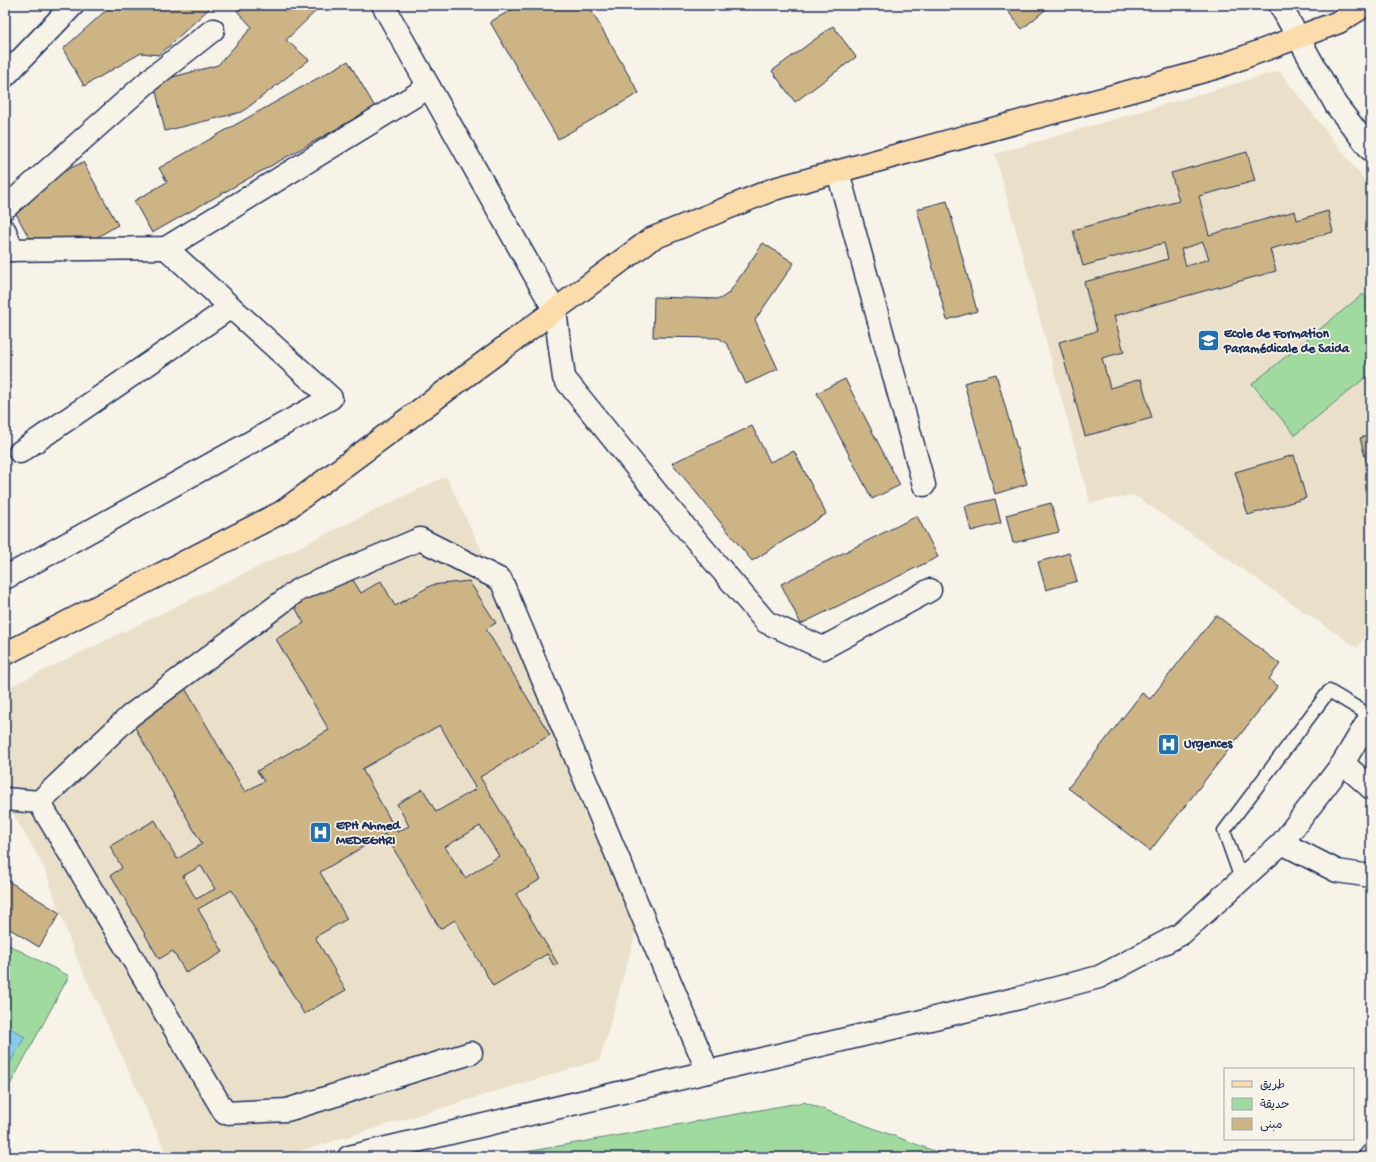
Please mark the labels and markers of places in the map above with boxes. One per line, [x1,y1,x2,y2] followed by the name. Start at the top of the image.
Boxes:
[1223,327,1350,357] place label: Ecole de Formation Paramédicale de Saida
[1196,328,1222,354] school or university icon: Ecole de Formation Paramédicale de Saida
[1155,731,1181,757] hospital icon: Urgences
[1184,737,1234,752] place label: Urgences
[336,819,401,849] place label: EPH Ahmed MEDEGHRI
[307,820,333,846] hospital icon: EPH Ahmed MEDEGHRI

